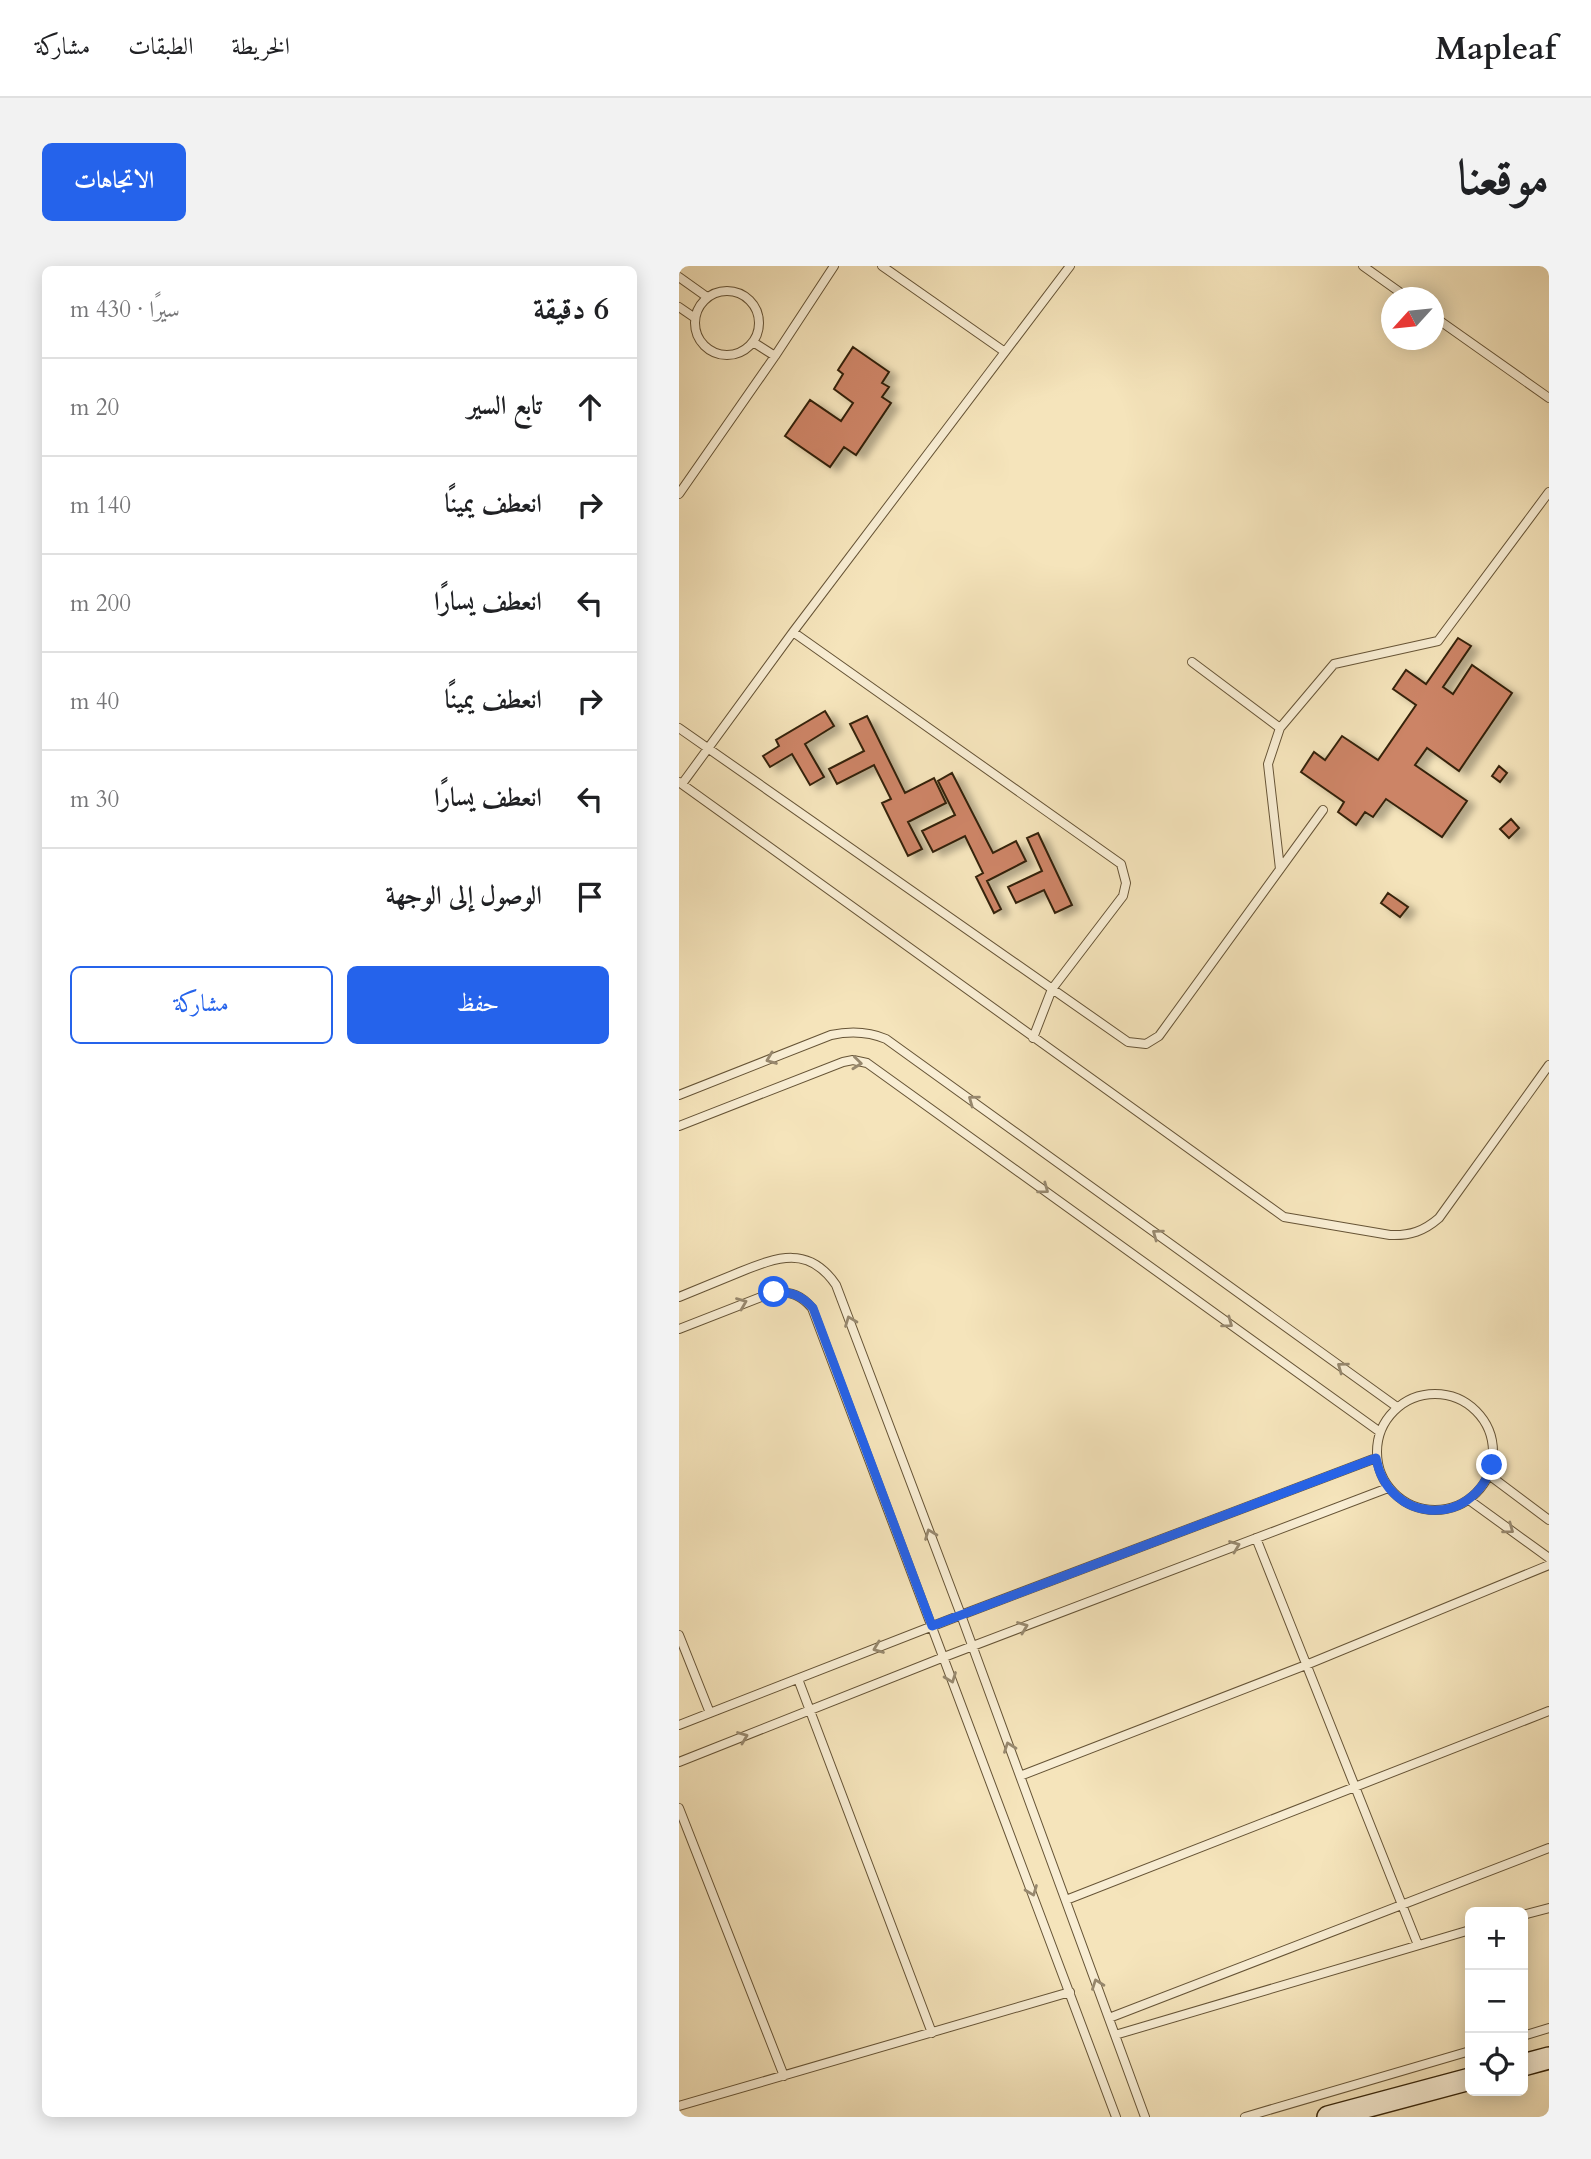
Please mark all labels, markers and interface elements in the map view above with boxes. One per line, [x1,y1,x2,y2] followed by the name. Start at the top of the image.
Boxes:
[1435,26,1556,71] text: Mapleaf
[35,30,90,63] text: مشاركة
[128,30,194,63] text: الطبقات
[232,30,290,63] text: الخريطة
[42,143,186,221] button: الاتجاهات
[1457,145,1549,212] text: موقعنا
[1381,287,1444,350] north arrow
[533,289,609,330] text: 6 دقيقة
[70,294,180,325] text: سيرًا · 430 m
[467,388,542,423] text: تابع السير
[571,388,609,426] icon: ahead
[70,392,119,423] text: 20 m
[444,486,542,521] text: انعطف يمينًا
[571,486,609,524] icon: right
[70,490,131,521] text: 140 m
[434,584,542,619] text: انعطف يسارًا
[571,584,609,622] icon: left
[70,588,131,619] text: 200 m
[444,682,542,717] text: انعطف يمينًا
[571,682,609,720] icon: right
[70,686,119,717] text: 40 m
[434,780,542,815] text: انعطف يسارًا
[571,780,609,818] icon: left
[70,784,119,815] text: 30 m
[386,878,542,913] text: الوصول إلى الوجهة
[571,878,609,916] icon: arrive
[70,966,333,1044] button: مشاركة
[347,966,609,1044] button: حفظ
[766,1051,778,1065] one-way arrow
[851,1055,863,1070] one-way arrow
[968,1096,981,1109] one-way arrow
[1036,1181,1049,1194] one-way arrow
[1152,1230,1165,1242] one-way arrow
[758,1276,789,1307] route start
[736,1298,748,1312] one-way arrow
[1220,1314,1233,1327] one-way arrow
[845,1316,859,1328] one-way arrow
[1337,1363,1350,1375] one-way arrow
[1476,1449,1507,1480] route end
[1501,1521,1514,1534] one-way arrow
[925,1529,939,1541] one-way arrow
[1229,1540,1241,1554] one-way arrow
[1016,1622,1028,1636] one-way arrow
[872,1639,884,1653] one-way arrow
[943,1671,957,1683] one-way arrow
[736,1731,748,1745] one-way arrow
[1004,1742,1018,1754] one-way arrow
[1023,1884,1037,1896] one-way arrow
[1465,1907,1528,2096] map controls
[1465,1907,1528,1970] button: +
[1465,1970,1528,2033] button: −
[1091,1978,1105,1990] one-way arrow
[1465,2033,1528,2096] button: locate

